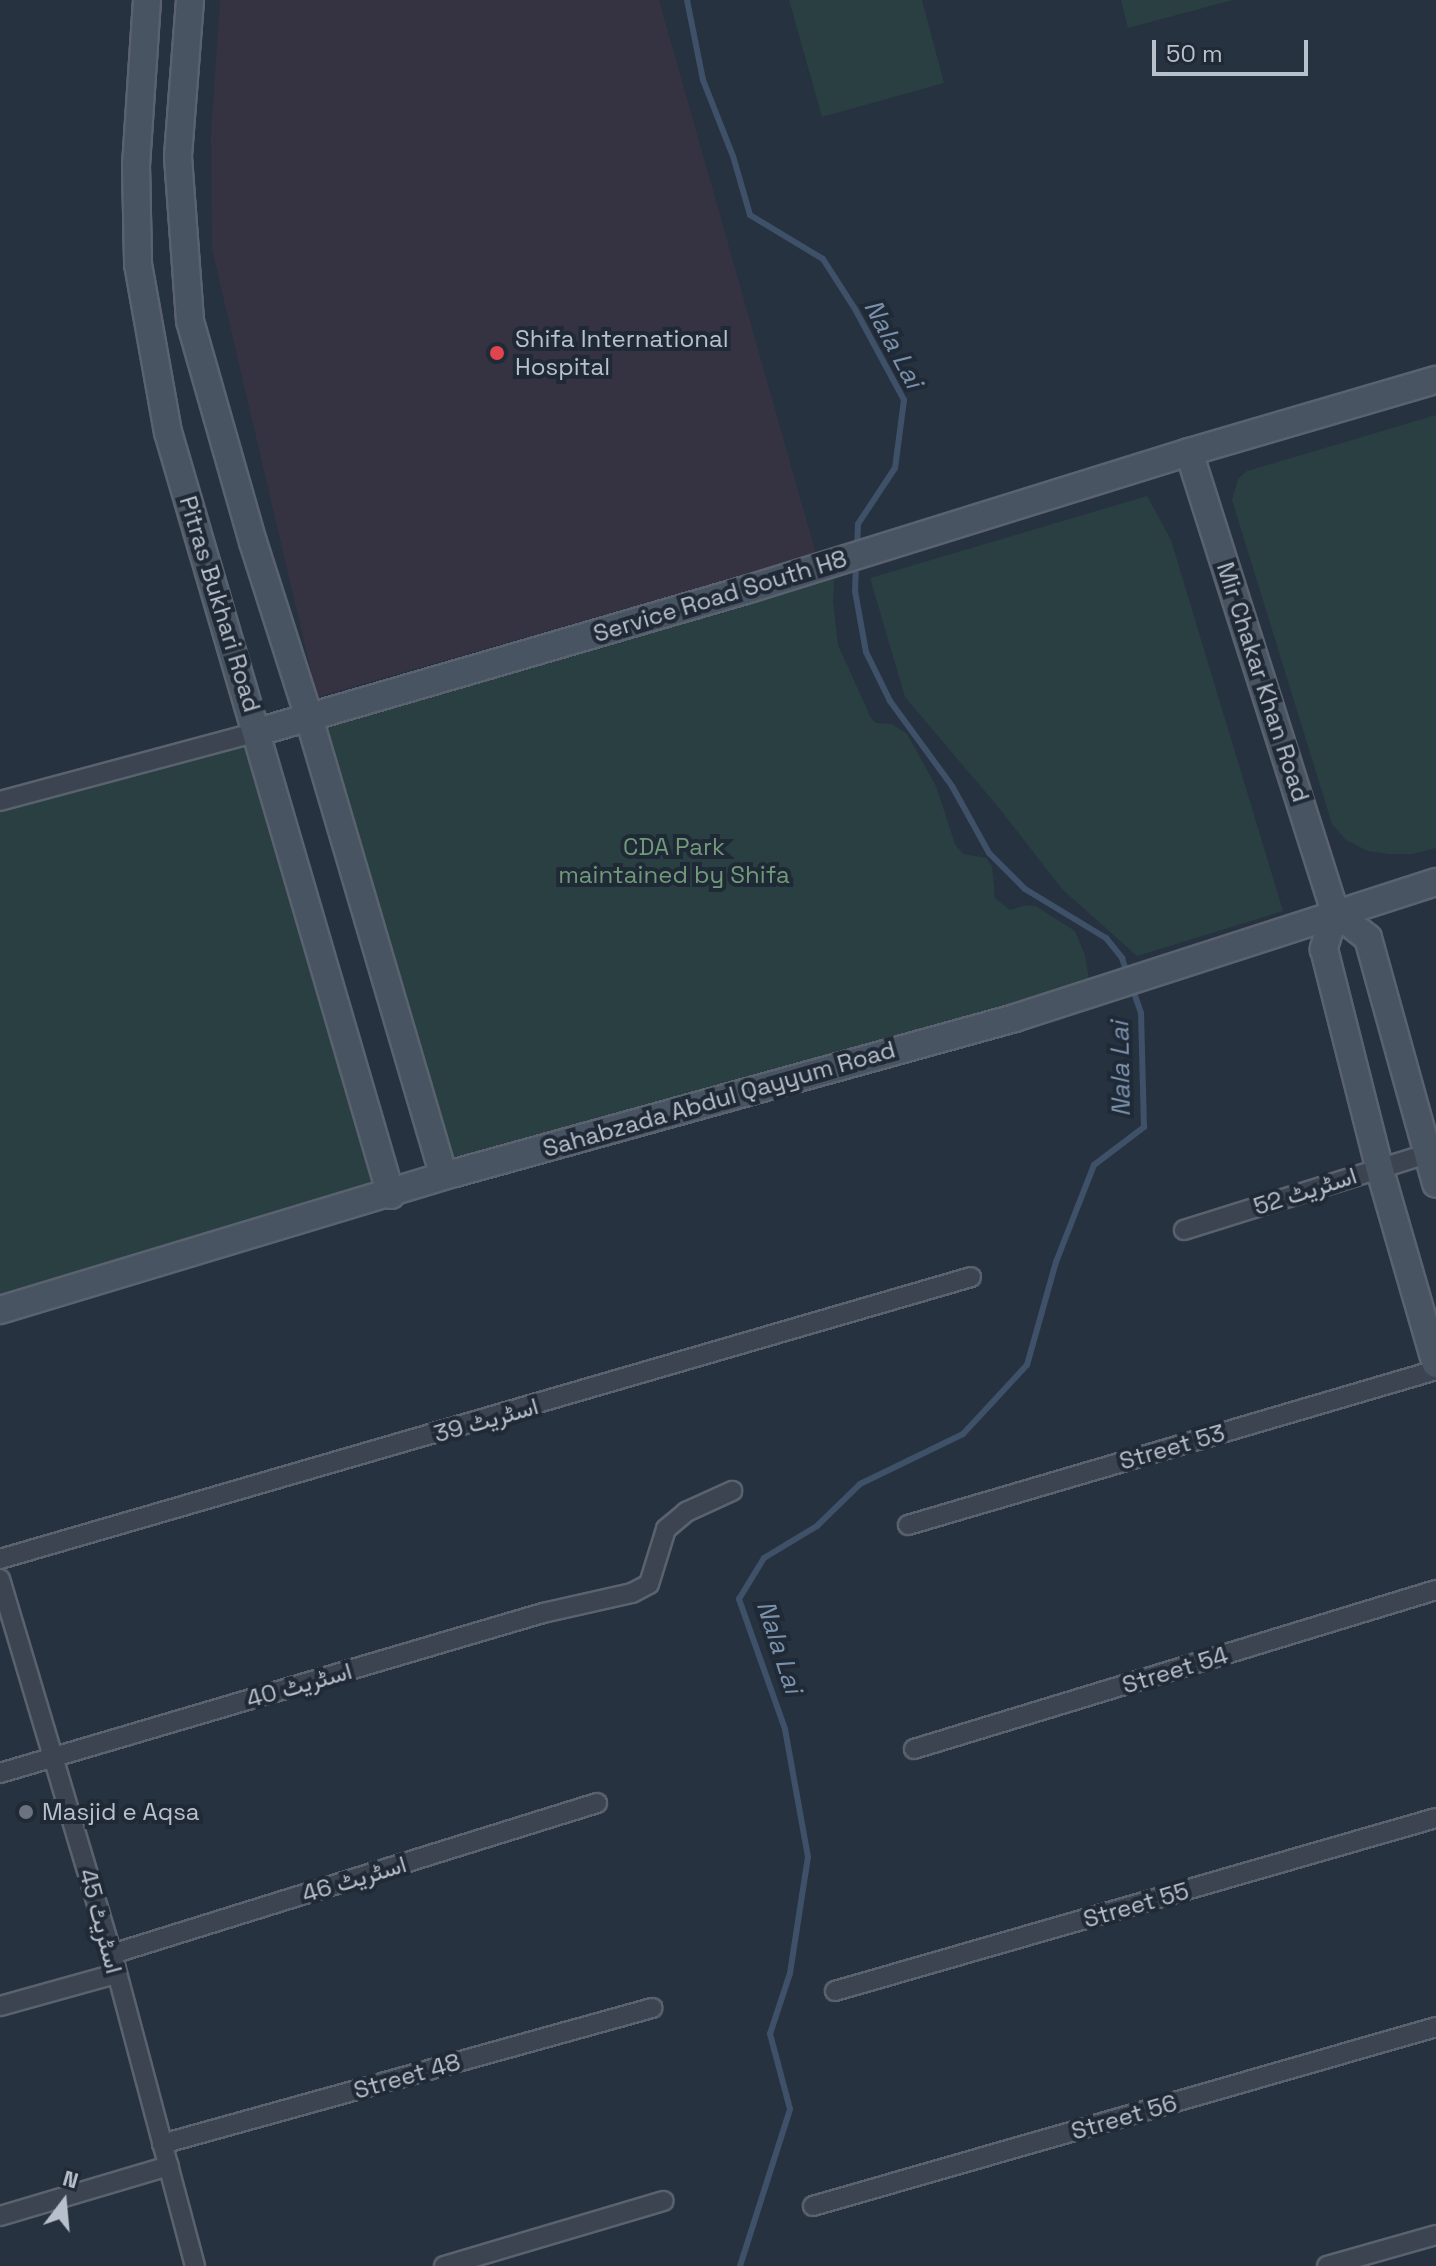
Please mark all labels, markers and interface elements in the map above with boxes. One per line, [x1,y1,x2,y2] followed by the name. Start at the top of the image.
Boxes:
[1156,24,1312,74] scale bar
[1166,38,1223,69] text: 50 m
[857,294,929,394] water label: Nala Lai
[515,325,729,381] place label: Shifa International Hospital
[486,342,508,364] marker: Shifa International Hospital
[173,492,267,716] street label: Pitras Bukhari Road
[590,544,850,648] street label: Service Road South H8
[1211,558,1315,806] street label: Mir Chakar Khan Road
[558,833,790,889] park label: CDA Park maintained by Shifa
[1105,1021,1137,1117] water label: Nala Lai
[539,1035,899,1163] street label: Sahabzada Abdul Qayyum Road
[1250,1161,1360,1221] street label: اسٹریٹ 52
[431,1391,541,1449] street label: اسٹریٹ 39
[1116,1418,1228,1476] street label: Street 53
[749,1597,809,1697] water label: Nala Lai
[1119,1640,1231,1700] street label: Street 54
[243,1656,355,1714] street label: اسٹریٹ 40
[42,1798,200,1826] place label: Masjid e Aqsa
[17,1803,35,1821] marker: Masjid e Aqsa
[298,1850,410,1908] street label: اسٹریٹ 46
[73,1866,129,1976] street label: اسٹریٹ 45
[1080,1876,1192,1934] street label: Street 55
[350,2047,464,2105] street label: Street 48
[1068,2088,1180,2146] street label: Street 56
[24,2162,104,2242] north arrow
[60,2163,82,2194] text: N

